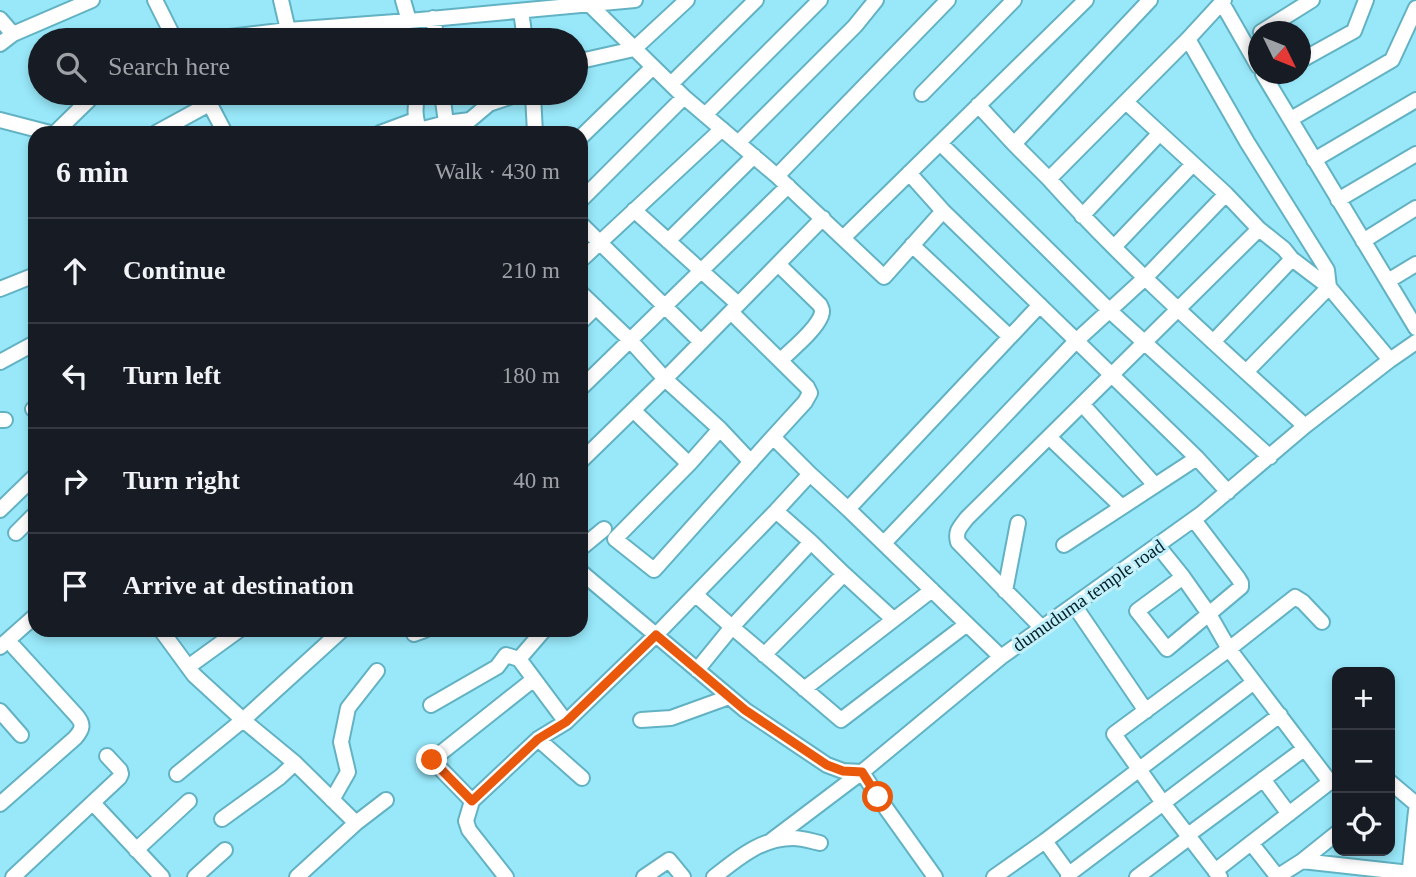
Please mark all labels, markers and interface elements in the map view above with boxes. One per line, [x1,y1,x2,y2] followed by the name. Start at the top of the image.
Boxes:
[1248,21,1311,84] north arrow
[28,28,588,105] search box
[52,48,90,86] icon: search
[108,52,230,81] text: Search here
[56,155,129,188] text: 6 min
[435,159,560,184] text: Walk · 430 m
[56,252,94,290] icon: ahead
[123,256,226,285] text: Continue
[502,258,560,283] text: 210 m
[56,357,94,395] icon: left
[123,361,221,390] text: Turn left
[502,363,560,388] text: 180 m
[56,462,94,500] icon: right
[123,466,240,495] text: Turn right
[513,468,560,493] text: 40 m
[1008,535,1169,656] street label: dumuduma temple road
[56,567,94,605] icon: arrive
[123,571,354,600] text: Arrive at destination
[1332,667,1395,856] map controls
[1332,667,1395,730] button: +
[1332,730,1395,793] button: −
[416,744,447,775] route end
[862,781,893,812] route start
[1332,793,1395,856] button: locate

